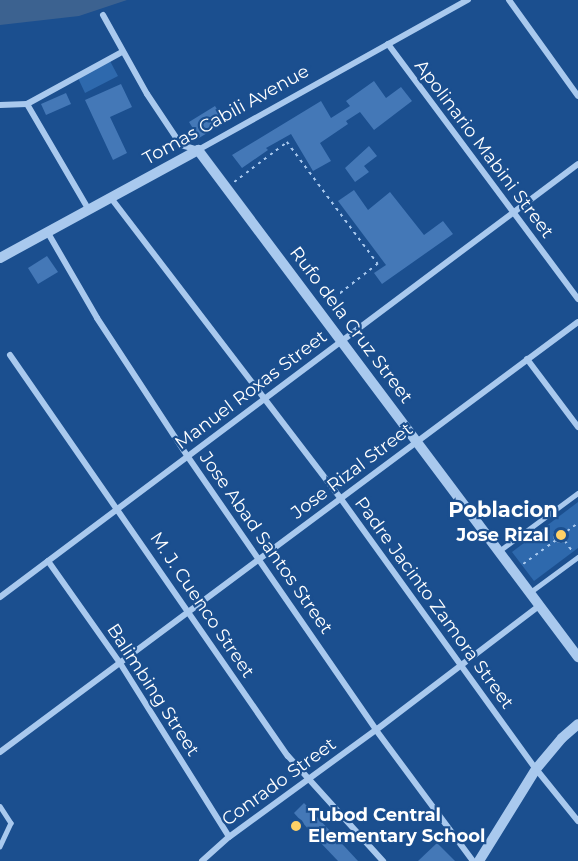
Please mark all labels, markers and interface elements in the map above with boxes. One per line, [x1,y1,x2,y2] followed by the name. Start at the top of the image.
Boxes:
[410,56,558,242] street label: Apolinario Mabini Street
[139,60,313,170] street label: Tomas Cabili Avenue
[285,242,417,408] street label: Rufo dela Cruz Street
[171,326,331,454] street label: Manuel Roxas Street
[287,418,417,524] street label: Jose Rizal Street
[195,448,337,638] street label: Jose Abad Santos Street
[350,493,518,713] street label: Padre Jacinto Zamora Street
[448,497,558,523] district label: Poblacion
[457,524,549,546] place label: Jose Rizal
[145,528,259,682] street label: M. J. Cuenco Street
[554,528,568,542] marker: Jose Rizal
[102,620,204,760] street label: Balimbing Street
[218,733,340,831] street label: Conrado Street
[308,805,485,848] place label: Tubod Central Elementary School
[289,819,303,833] marker: Tubod Central Elementary School

